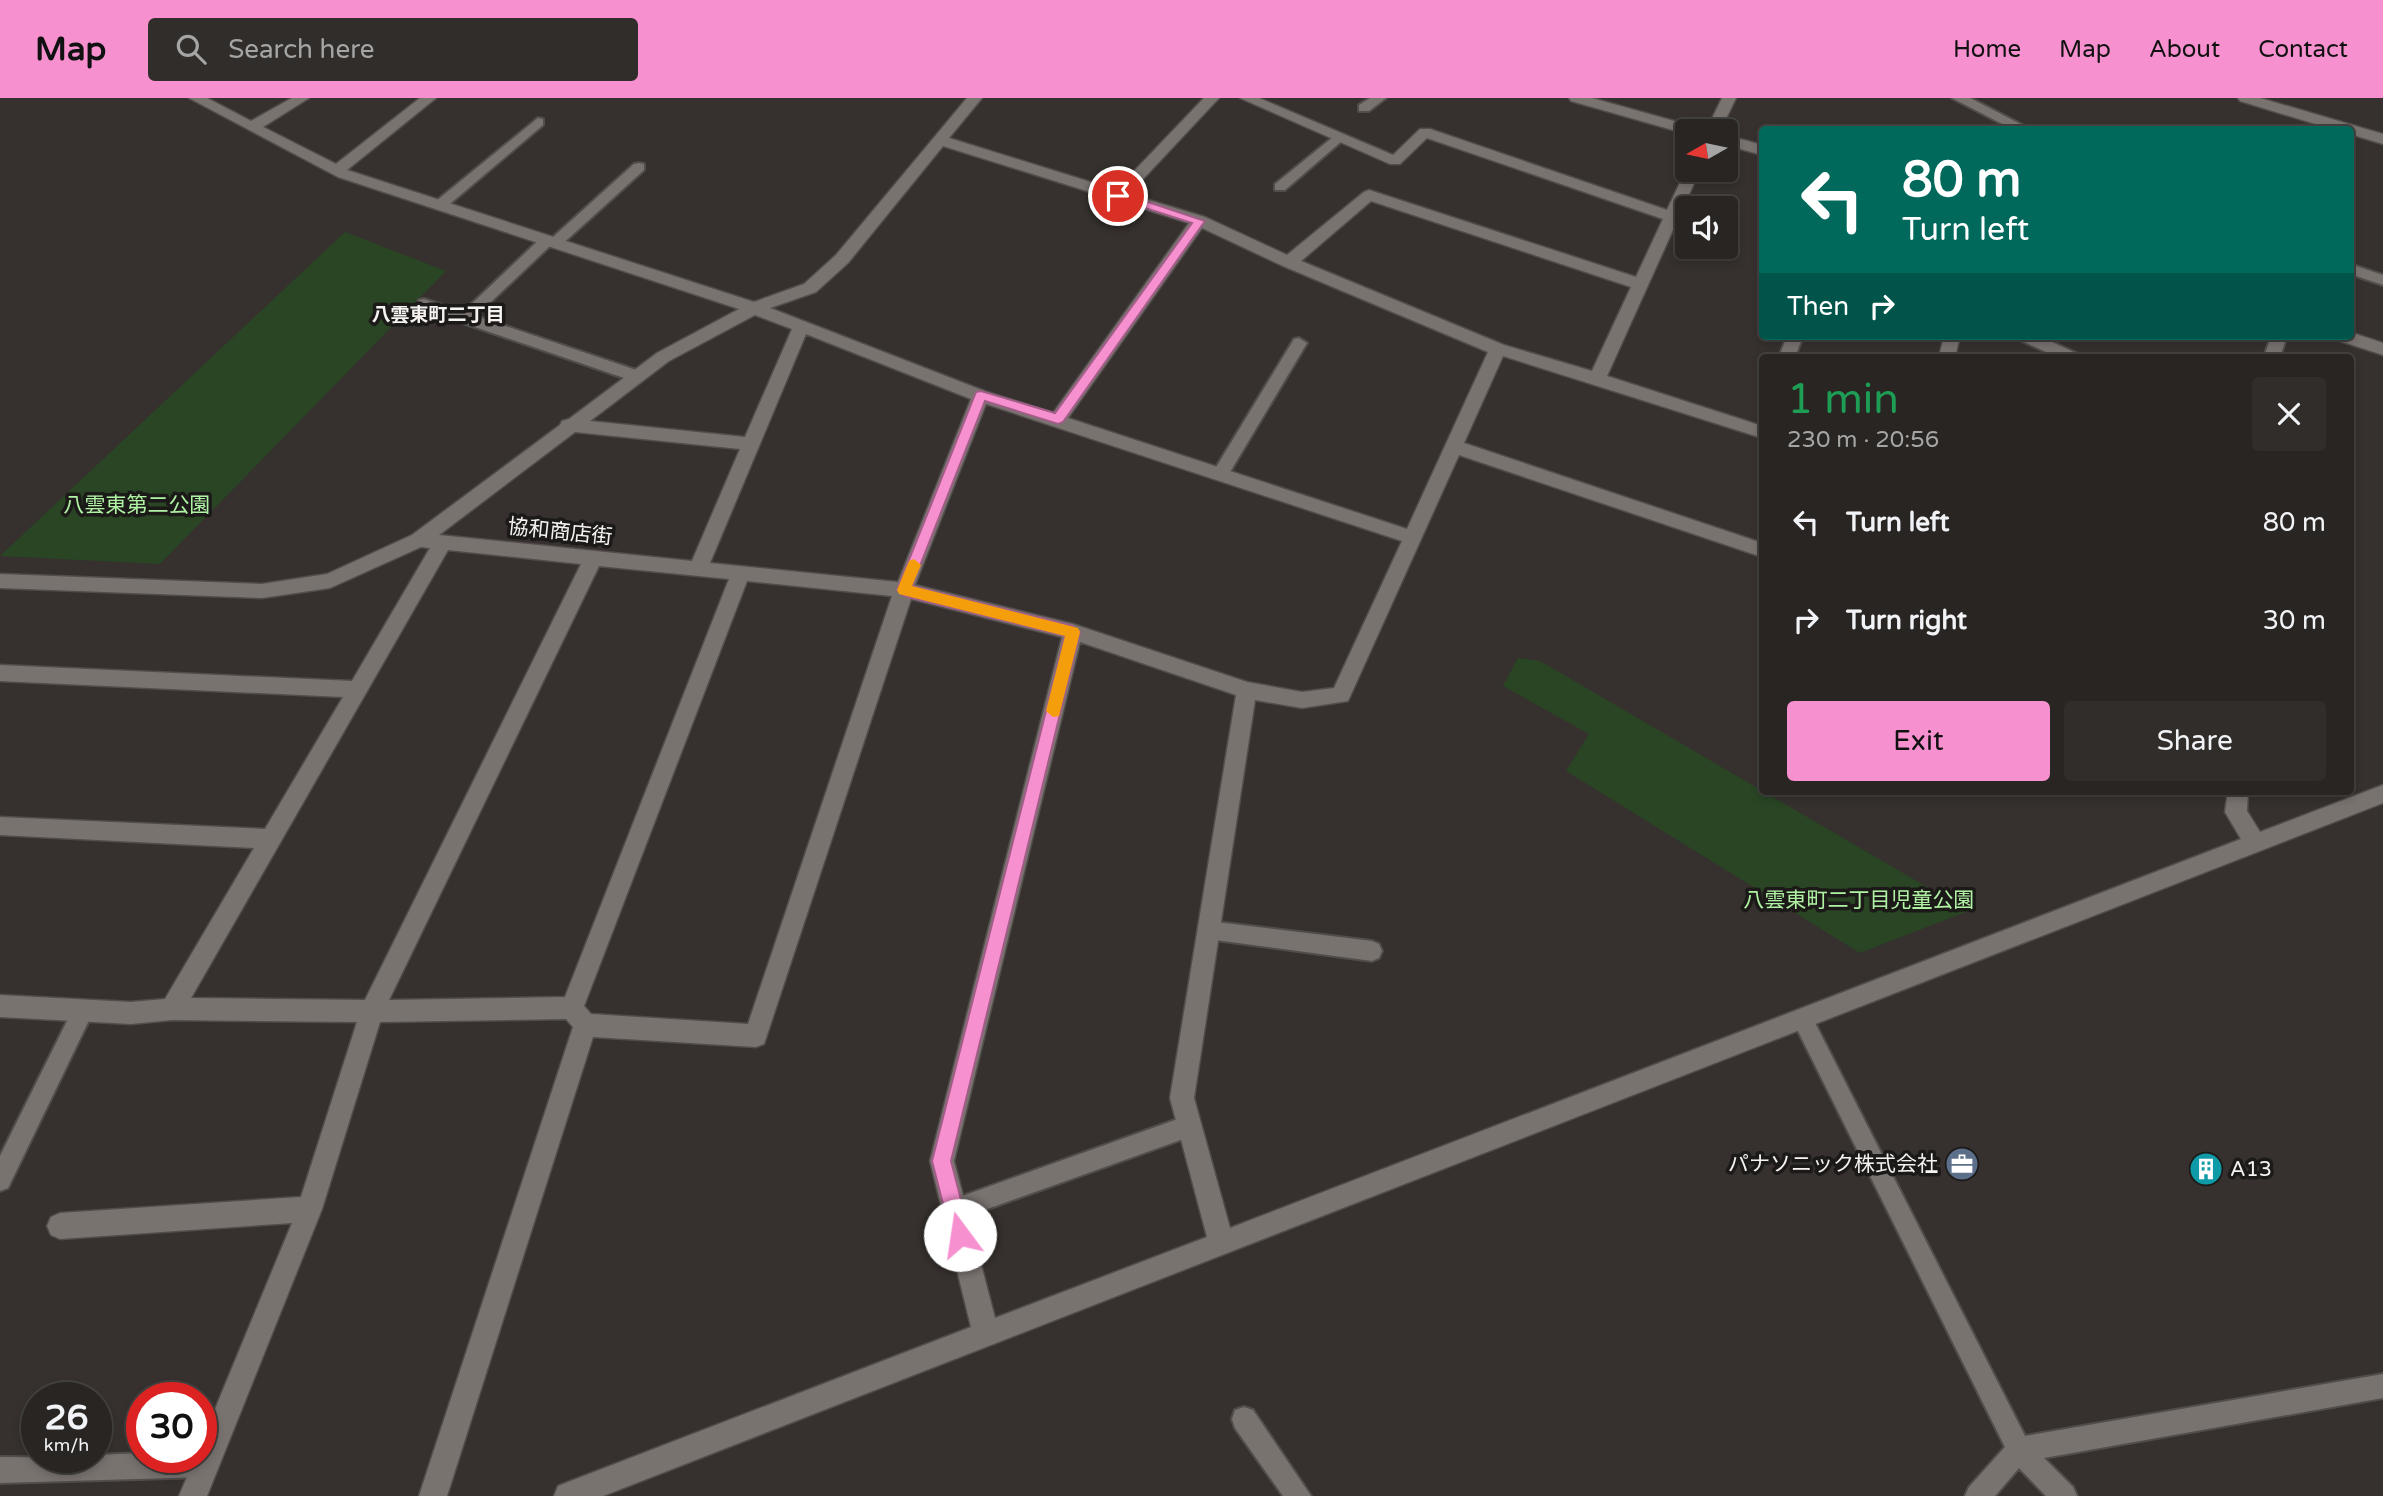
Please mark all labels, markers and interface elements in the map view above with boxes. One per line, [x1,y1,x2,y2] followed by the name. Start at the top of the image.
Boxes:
[148,18,638,81] search box
[35,30,106,69] text: Map
[172,30,210,68] icon: search
[228,34,374,65] text: Search here
[1953,35,2021,64] text: Home
[2059,35,2111,64] text: Map
[2149,35,2220,64] text: About
[2258,35,2348,64] text: Contact
[1675,119,1738,182] north arrow
[1675,119,1738,259] map controls
[1902,151,2021,210] text: 80 m
[1787,154,1878,245] icon: left
[1088,166,1148,226] pin
[1099,177,1137,215] icon: arrive
[1675,196,1738,259] button: sound
[1902,211,2029,249] text: Turn left
[1863,287,1901,325] icon: right
[1787,291,1849,322] text: Then
[371,304,505,326] district label: 八雲東町二丁目
[1787,374,1899,425] text: 1 min
[2252,377,2326,451] button: close
[1787,426,1939,454] text: 230 m · 20:56
[64,493,211,518] park label: 八雲東第二公園
[1787,503,1825,541] icon: left
[1846,507,1949,538] text: Turn left
[2263,507,2326,538] text: 80 m
[506,514,614,550] street label: 協和商店街
[1787,601,1825,639] icon: right
[1846,605,1967,636] text: Turn right
[2263,605,2326,636] text: 30 m
[1787,701,2050,781] button: Exit
[2064,701,2326,781] button: Share
[1744,888,1975,913] park label: 八雲東町二丁目児童公園
[1943,1145,1981,1183] office icon: パナソニック株式会社
[2187,1150,2225,1188] building icon: A13
[1728,1152,1938,1177] place label: パナソニック株式会社
[2230,1157,2272,1182] place label: A13
[923,1198,997,1272] position arrow
[126,1382,217,1473] speed limit sign: 30
[45,1397,88,1439] text: 26
[44,1434,89,1456] text: km/h

